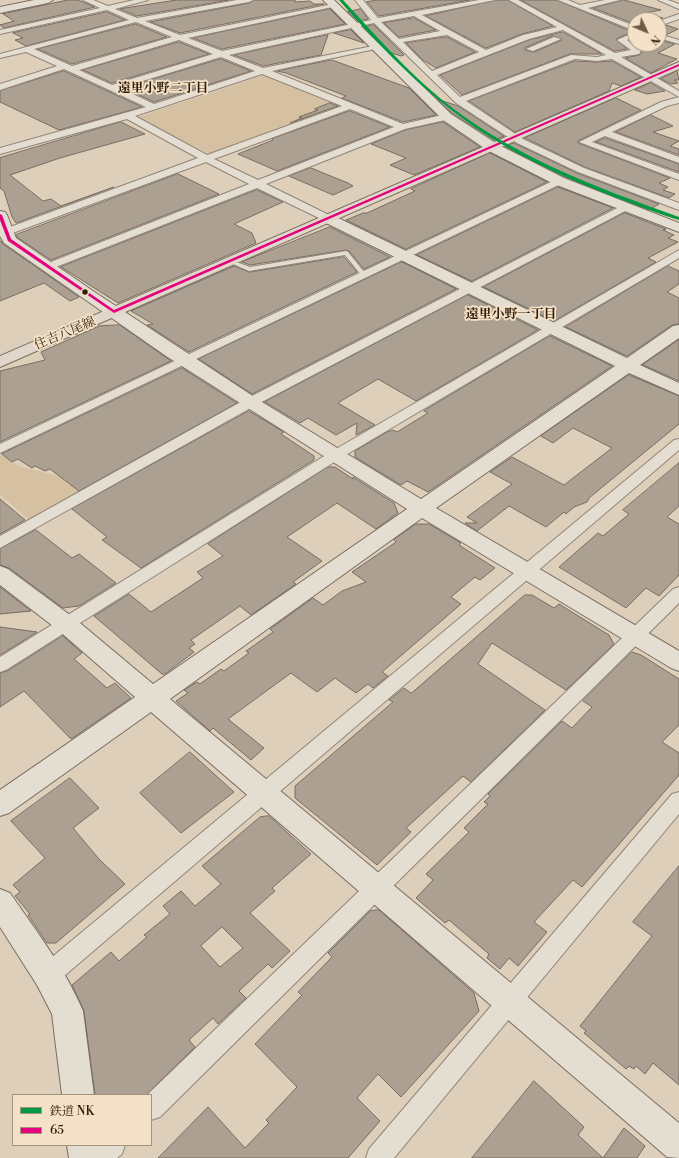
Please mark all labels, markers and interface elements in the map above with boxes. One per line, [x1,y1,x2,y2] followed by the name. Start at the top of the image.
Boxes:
[627,12,667,52] north arrow
[647,32,663,48] text: N
[118,81,208,97] district label: 遠里小野二丁目
[80,287,90,297] unlabelled marker
[466,307,556,323] district label: 遠里小野一丁目
[32,314,98,354] street label: 住吉八尾線
[12,1094,152,1146] legend
[50,1104,94,1119] text: 鉄道 NK
[50,1123,64,1138] text: 65

